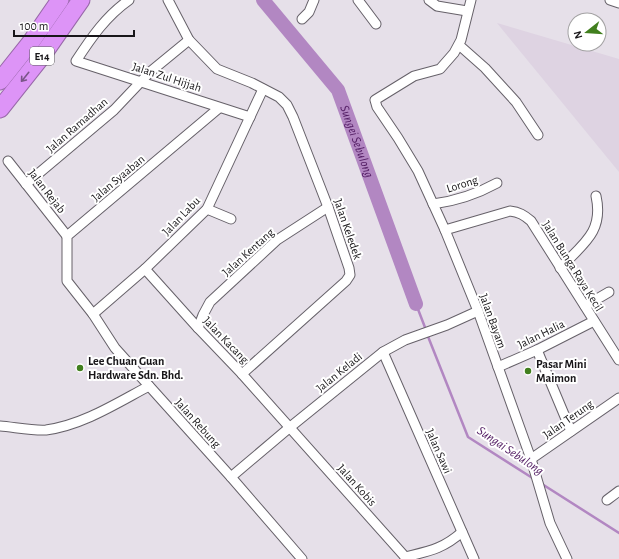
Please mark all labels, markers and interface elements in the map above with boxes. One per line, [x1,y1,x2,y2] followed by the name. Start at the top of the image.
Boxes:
[14,12,134,38] scale bar
[567,12,607,52] north arrow
[20,20,48,32] text: 100 m
[572,30,584,40] text: N
[30,47,54,65] road number: E14
[131,60,203,95] street label: Jalan Zul Hijjah
[21,72,30,82] one-way arrow
[44,95,110,155] street label: Jalan Ramadhan
[338,103,376,180] water label: Sungei Sebulong
[89,153,147,204] street label: Jalan Syaaban
[25,167,68,216] street label: Jalan Rejab
[445,173,479,195] street label: Lorong
[160,194,202,238] street label: Jalan Labu
[332,197,364,261] street label: Jalan Keledek
[540,219,606,314] street label: Jalan Bunga Raya Kecil
[220,226,276,278] street label: Jalan Kentang
[477,292,508,350] street label: Jalan Bayam
[201,314,251,366] street label: Jalan Kacang
[516,317,567,350] street label: Jalan Halia
[314,350,364,394] street label: Jalan Keladi
[88,355,184,381] place label: Lee Chuan Guan Hardware Sdn. Bhd.
[536,358,587,384] place label: Pasar Mini Maimon
[75,363,85,373] marker: Lee Chuan Guan Hardware Sdn. Bhd.
[523,366,533,376] marker: Pasar Mini Maimon
[173,396,223,450] street label: Jalan Rebung
[541,397,595,441] street label: Jalan Terung
[474,424,546,478] water label: Sungai Sebulong
[424,427,454,475] street label: Jalan Sawi
[335,462,379,508] street label: Jalan Kobis

